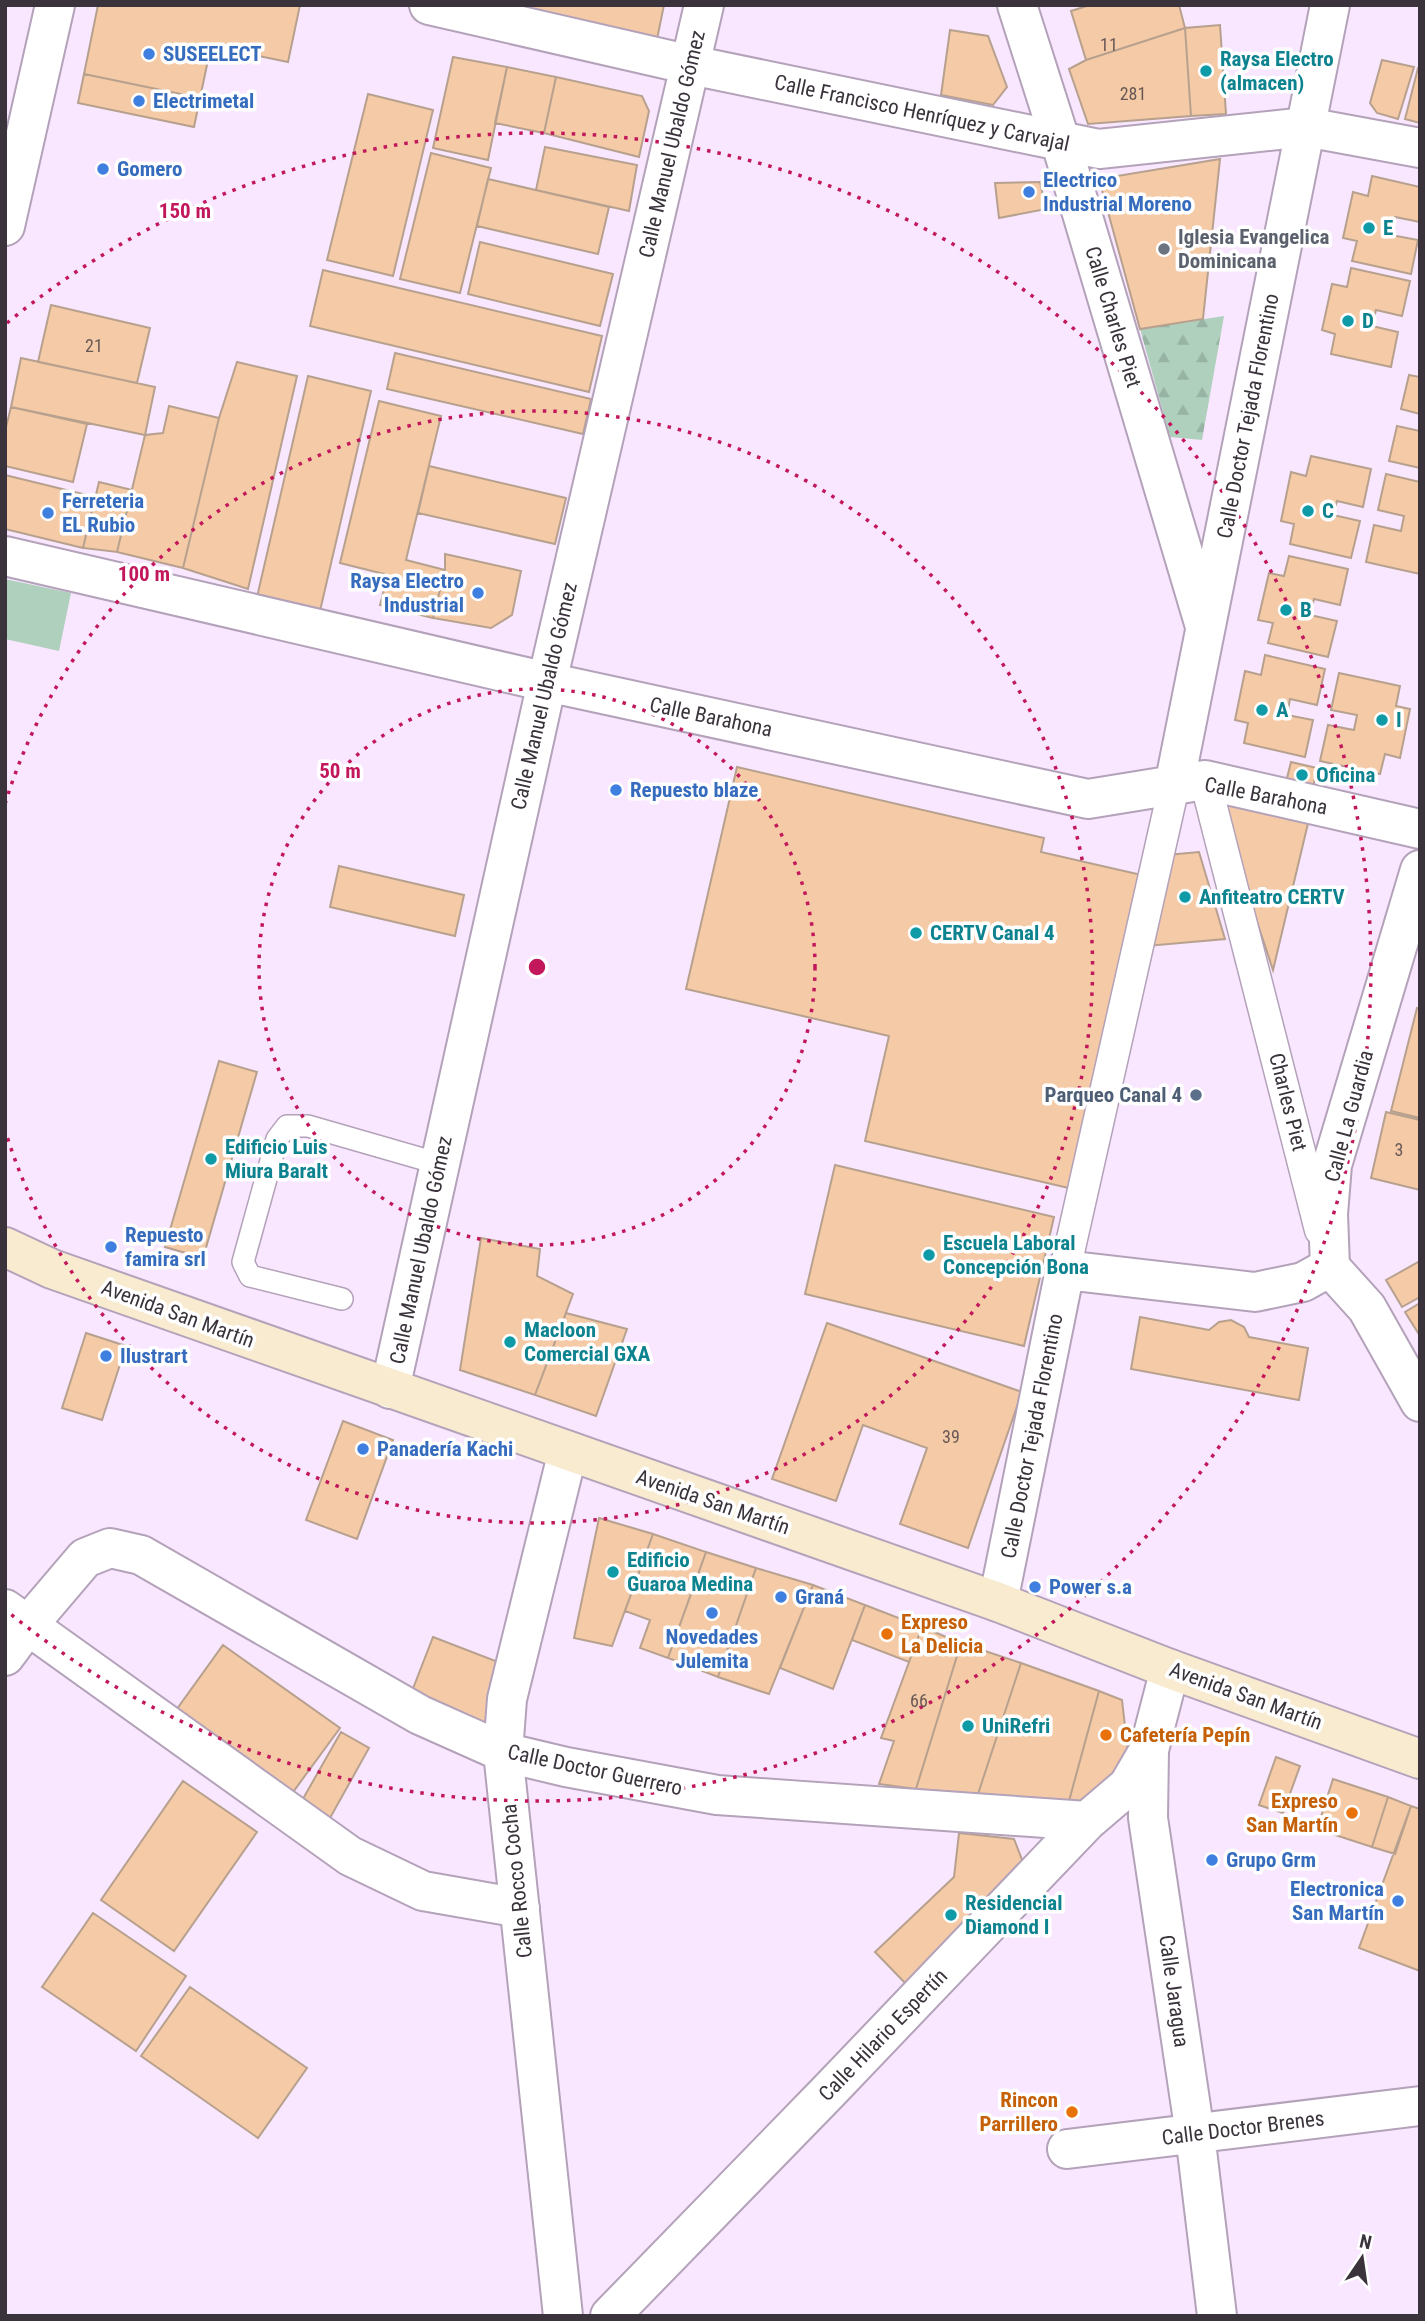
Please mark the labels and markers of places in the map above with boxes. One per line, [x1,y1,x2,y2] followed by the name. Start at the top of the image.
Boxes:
[163,42,262,66] place label: SUSEELECT
[141,46,157,62] marker: SUSEELECT
[1220,47,1334,95] place label: Raysa Electro (almacen)
[1198,63,1214,79] marker: Raysa Electro (almacen)
[153,89,254,113] place label: Electrimetal
[131,93,147,109] marker: Electrimetal
[117,157,182,181] place label: Gomero
[95,161,111,177] marker: Gomero
[1043,168,1192,216] place label: Electrico Industrial Moreno
[1021,184,1037,200] marker: Electrico Industrial Moreno
[1383,216,1393,240] place label: E
[1361,220,1377,236] marker: E
[1178,225,1330,273] place label: Iglesia Evangelica Dominicana
[1156,241,1172,257] marker: Iglesia Evangelica Dominicana
[1362,309,1374,333] place label: D
[1340,313,1356,329] marker: D
[62,489,144,537] place label: Ferreteria EL Rubio
[1322,499,1334,523] place label: C
[1300,503,1316,519] marker: C
[40,505,56,521] marker: Ferreteria EL Rubio
[350,569,464,617] place label: Raysa Electro Industrial
[470,585,486,601] marker: Raysa Electro Industrial
[1300,598,1312,622] place label: B
[1278,602,1294,618] marker: B
[1276,698,1289,722] place label: A
[1254,702,1270,718] marker: A
[1396,708,1402,732] place label: I
[1374,712,1390,728] marker: I
[1316,763,1375,787] place label: Oficina
[1294,767,1310,783] marker: Oficina
[630,778,758,802] place label: Repuesto blaze
[608,782,624,798] marker: Repuesto blaze
[1199,885,1345,909] place label: Anfiteatro CERTV
[1177,889,1193,905] marker: Anfiteatro CERTV
[930,921,1055,945] place label: CERTV Canal 4
[908,925,924,941] marker: CERTV Canal 4
[525,955,549,979] centre of rings
[1045,1083,1182,1107] place label: Parqueo Canal 4
[1188,1087,1204,1103] marker: Parqueo Canal 4
[225,1135,328,1183] place label: Edificio Luis Miura Baralt
[203,1151,219,1167] marker: Edificio Luis Miura Baralt
[125,1223,206,1271] place label: Repuesto famira srl
[943,1231,1089,1279] place label: Escuela Laboral Concepción Bona
[103,1239,119,1255] marker: Repuesto famira srl
[921,1247,937,1263] marker: Escuela Laboral Concepción Bona
[524,1318,651,1366] place label: Macloon Comercial GXA
[502,1334,518,1350] marker: Macloon Comercial GXA
[120,1344,188,1368] place label: Ilustrart
[98,1348,114,1364] marker: Ilustrart
[377,1437,513,1461] place label: Panadería Kachi
[355,1441,371,1457] marker: Panadería Kachi
[627,1548,753,1596] place label: Edificio Guaroa Medina
[605,1564,621,1580] marker: Edificio Guaroa Medina
[1049,1575,1132,1599] place label: Power s.a
[1027,1579,1043,1595] marker: Power s.a
[795,1585,844,1609] place label: Graná
[773,1589,789,1605] marker: Graná
[704,1605,720,1621] marker: Novedades Julemita
[901,1610,983,1658] place label: Expreso La Delicia
[666,1625,758,1673] place label: Novedades Julemita
[879,1626,895,1642] marker: Expreso La Delicia
[982,1714,1050,1738] place label: UniRefri
[960,1718,976,1734] marker: UniRefri
[1120,1723,1250,1747] place label: Cafetería Pepín
[1098,1727,1114,1743] marker: Cafetería Pepín
[1246,1789,1338,1837] place label: Expreso San Martín
[1344,1805,1360,1821] marker: Expreso San Martín
[1226,1848,1316,1872] place label: Grupo Grm
[1204,1852,1220,1868] marker: Grupo Grm
[1290,1877,1384,1925] place label: Electronica San Martín
[965,1891,1062,1939] place label: Residencial Diamond I
[1390,1893,1406,1909] marker: Electronica San Martín
[943,1907,959,1923] marker: Residencial Diamond I
[979,2088,1058,2136] place label: Rincon Parrillero
[1064,2104,1080,2120] marker: Rincon Parrillero

